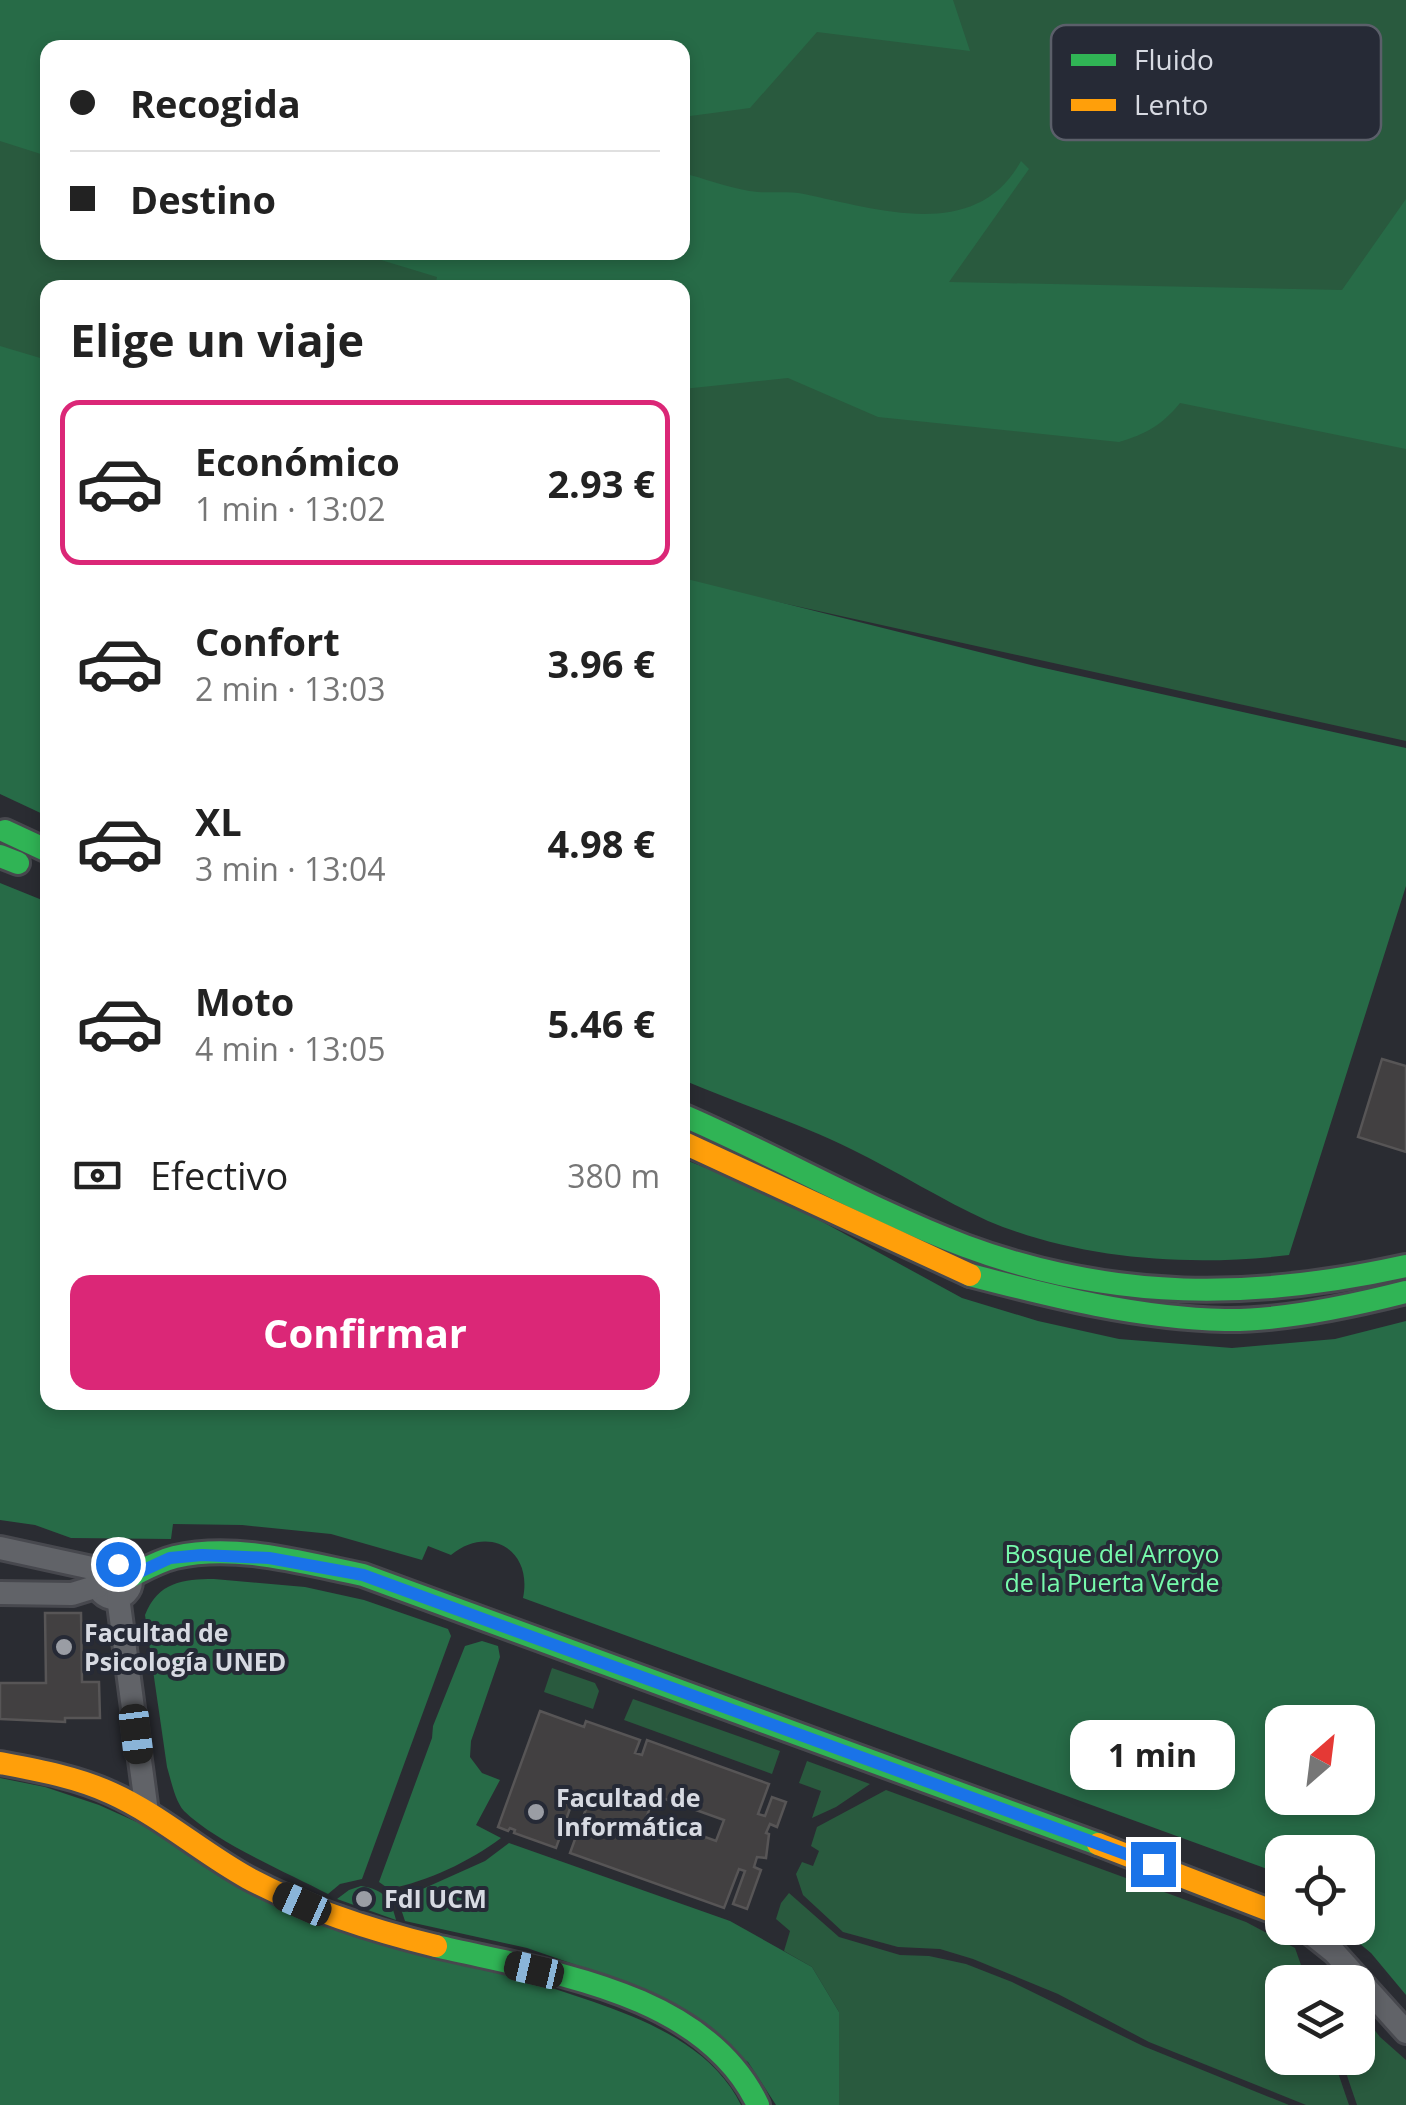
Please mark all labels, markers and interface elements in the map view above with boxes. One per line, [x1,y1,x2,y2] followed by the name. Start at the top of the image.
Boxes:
[1051,25,1381,140] legend
[1134,40,1214,78] text: Fluido
[130,77,301,129] text: Recogida
[1134,85,1208,123] text: Lento
[130,173,276,225] text: Destino
[70,309,364,370] text: Elige un viaje
[195,435,400,487] text: Económico
[75,438,165,528] icon: car
[547,457,655,509] text: 2.93 €
[195,487,386,530] text: 1 min · 13:02
[195,615,340,667] text: Confort
[75,618,165,708] icon: car
[547,637,655,689] text: 3.96 €
[195,667,386,710] text: 2 min · 13:03
[195,795,242,847] text: XL
[75,798,165,888] icon: car
[547,817,655,869] text: 4.98 €
[195,847,386,890] text: 3 min · 13:04
[195,975,294,1027] text: Moto
[75,978,165,1068] icon: car
[547,997,655,1049] text: 5.46 €
[195,1027,386,1070] text: 4 min · 13:05
[70,1148,125,1203] icon: cash
[150,1149,288,1201] text: Efectivo
[567,1154,660,1197] text: 380 m
[70,1275,660,1390] button: Confirmar
[1004,1536,1220,1599] park label: Bosque del Arroyo de la Puerta Verde
[96,1542,141,1587] route start
[84,1615,286,1678] place label: Facultad de Psicología UNED
[53,1636,75,1658] marker: Facultad de Psicología UNED
[117,1702,155,1766] car
[1265,1705,1375,1815] north arrow
[1265,1705,1375,2075] map controls
[1070,1719,1236,1789] callout: 1 min
[1108,1733,1197,1776] text: 1 min
[556,1780,703,1843] place label: Facultad de Informática
[525,1801,547,1823] marker: Facultad de Informática
[1265,1835,1375,1945] button: locate
[1131,1842,1176,1887] route end
[268,1878,336,1930] car
[384,1881,487,1915] place label: FdI UCM
[353,1888,375,1910] marker: FdI UCM
[501,1949,567,1991] car
[1265,1965,1375,2075] button: layers

